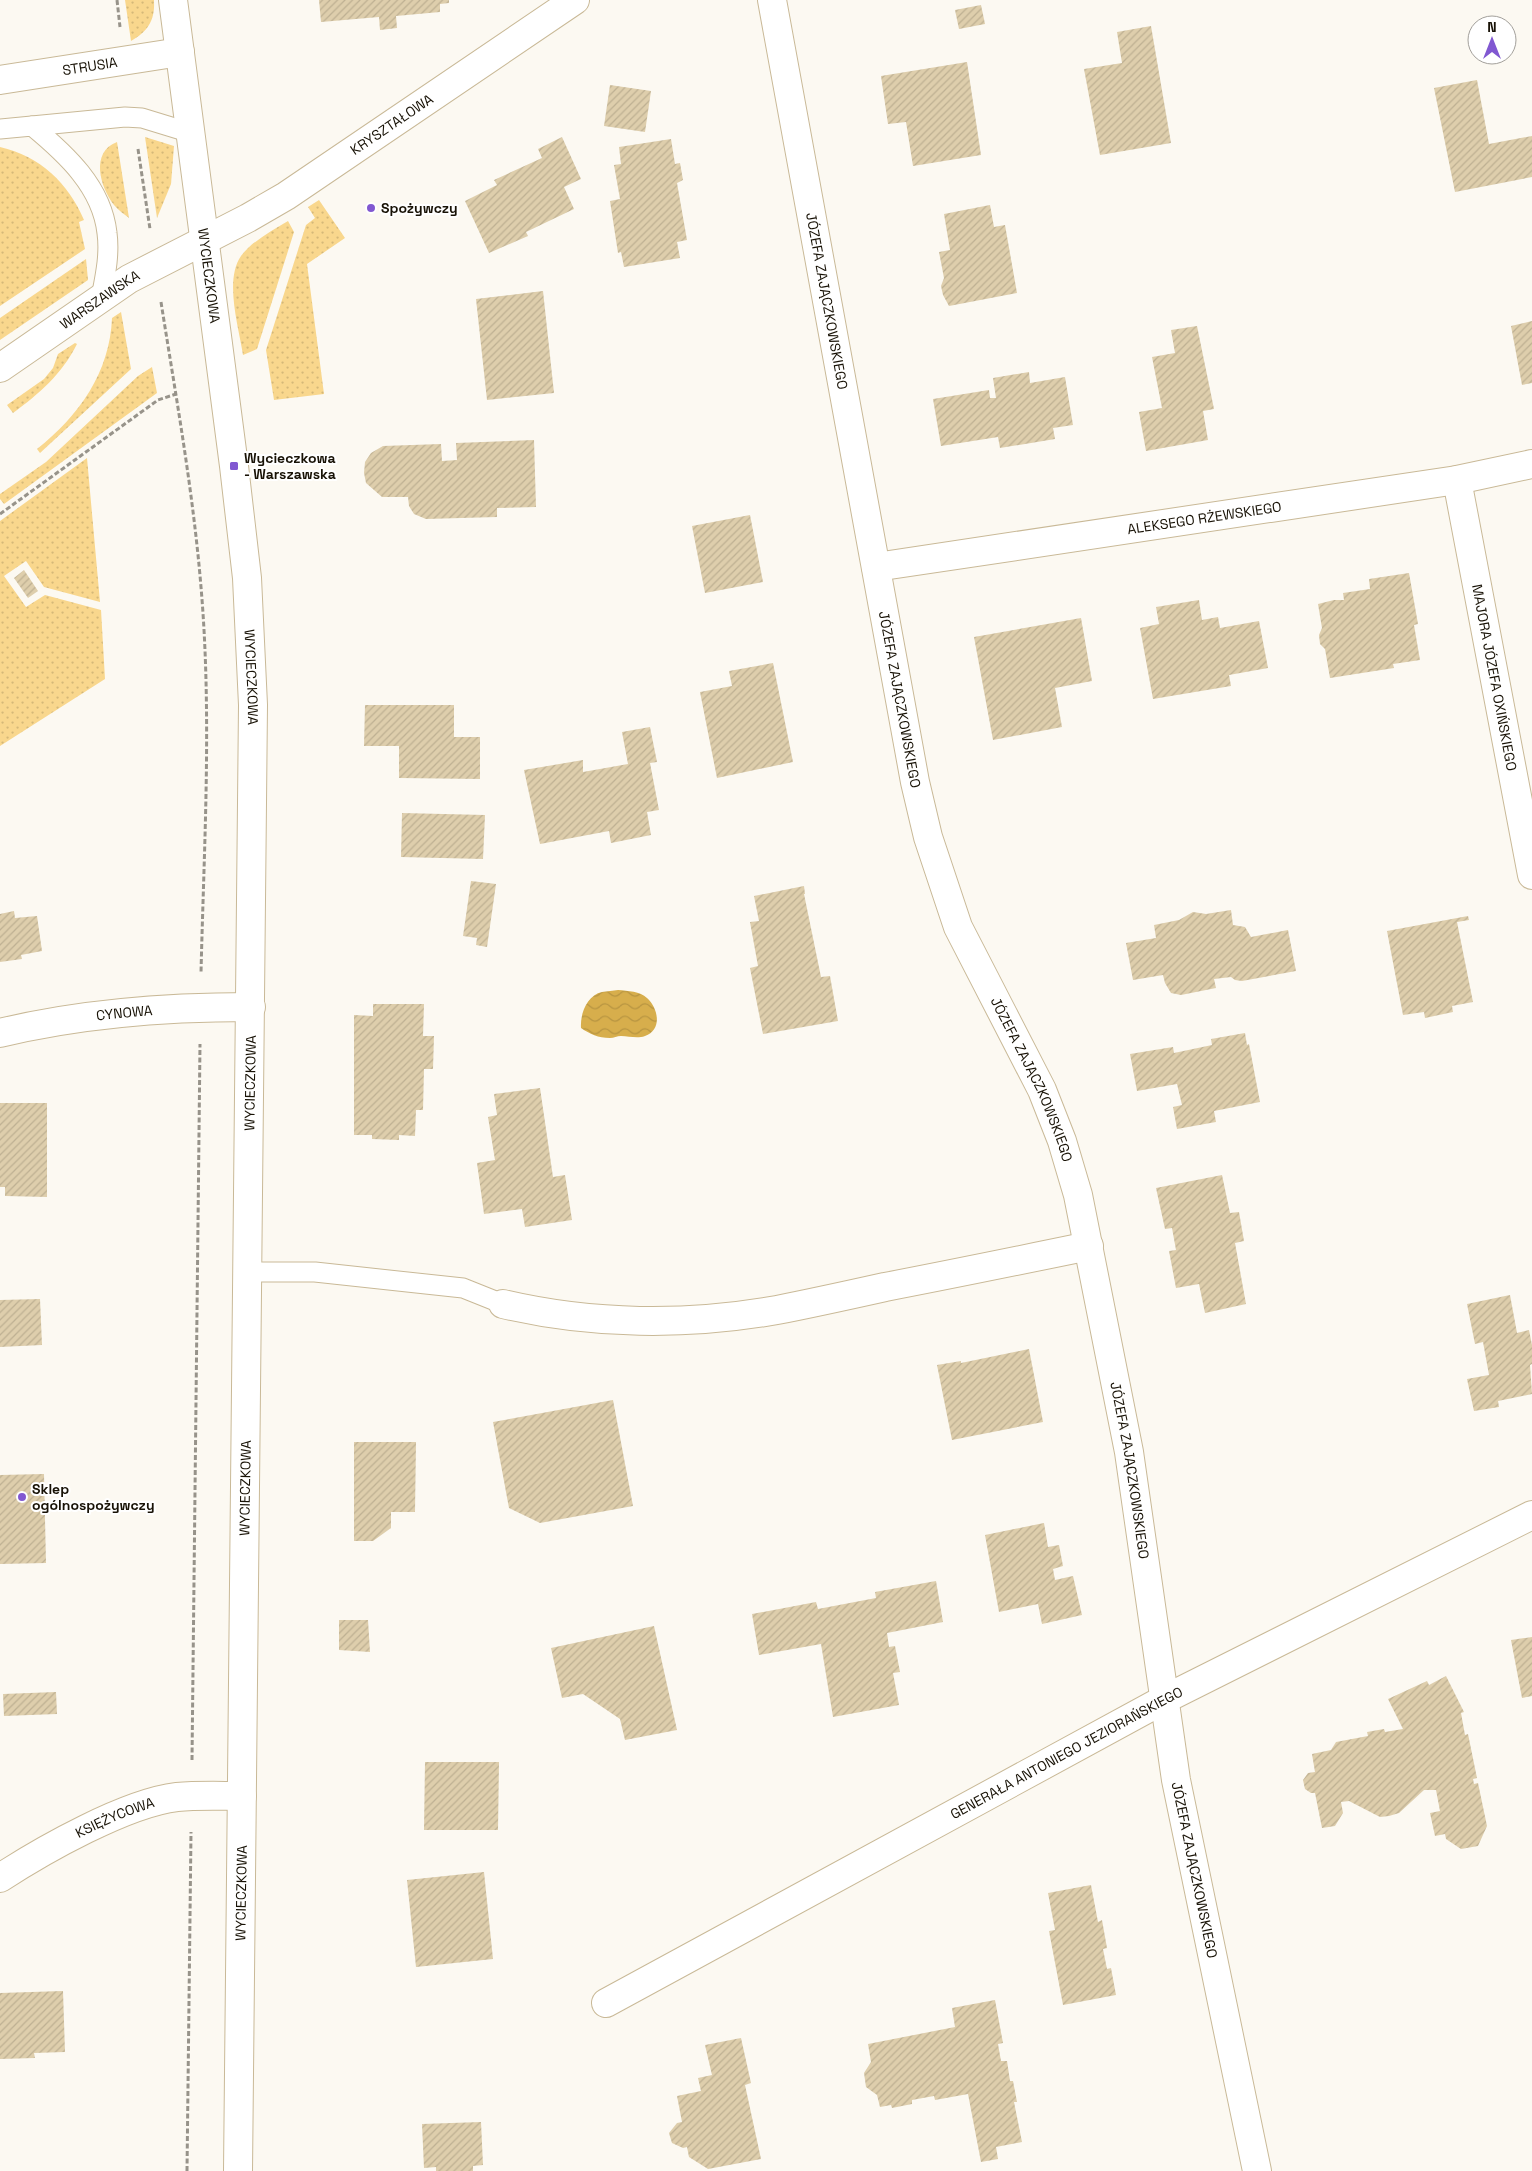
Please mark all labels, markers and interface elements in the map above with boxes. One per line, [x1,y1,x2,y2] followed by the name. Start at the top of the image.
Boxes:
[1467,15,1517,65] north arrow
[1487,18,1497,36] text: N
[61,53,119,79] street label: STRUSIA
[347,90,437,159] street label: KRYSZTAŁOWA
[381,199,458,217] place label: Spożywczy
[365,202,377,214] marker: Spożywczy
[802,211,852,391] street label: JÓZEFA ZAJĄCZKOWSKIEGO
[194,227,224,324] street label: WYCIECZKOWA
[56,266,143,333] street label: WARSZAWSKA
[244,449,336,483] place label: Wycieczkowa - Warszawska
[228,460,240,472] marker: Wycieczkowa - Warszawska
[1126,497,1283,538] street label: ALEKSEGO RŻEWSKIEGO
[1468,583,1521,772] street label: MAJORA JÓZEFA OXIŃSKIEGO
[875,609,925,790] street label: JÓZEFA ZAJĄCZKOWSKIEGO
[240,629,262,725] street label: WYCIECZKOWA
[987,994,1077,1164] street label: JÓZEFA ZAJĄCZKOWSKIEGO
[95,1001,153,1025] street label: CYNOWA
[240,1035,260,1131] street label: WYCIECZKOWA
[1106,1380,1153,1560] street label: JÓZEFA ZAJĄCZKOWSKIEGO
[235,1440,255,1536] street label: WYCIECZKOWA
[32,1480,155,1514] place label: Sklep ogólnospożywczy
[16,1491,28,1503] marker: Sklep ogólnospożywczy
[947,1683,1186,1823] street label: GENERAŁA ANTONIEGO JEZIORAŃSKIEGO
[1168,1780,1222,1960] street label: JÓZEFA ZAJĄCZKOWSKIEGO
[72,1793,156,1842] street label: KSIĘŻYCOWA
[231,1845,251,1941] street label: WYCIECZKOWA

